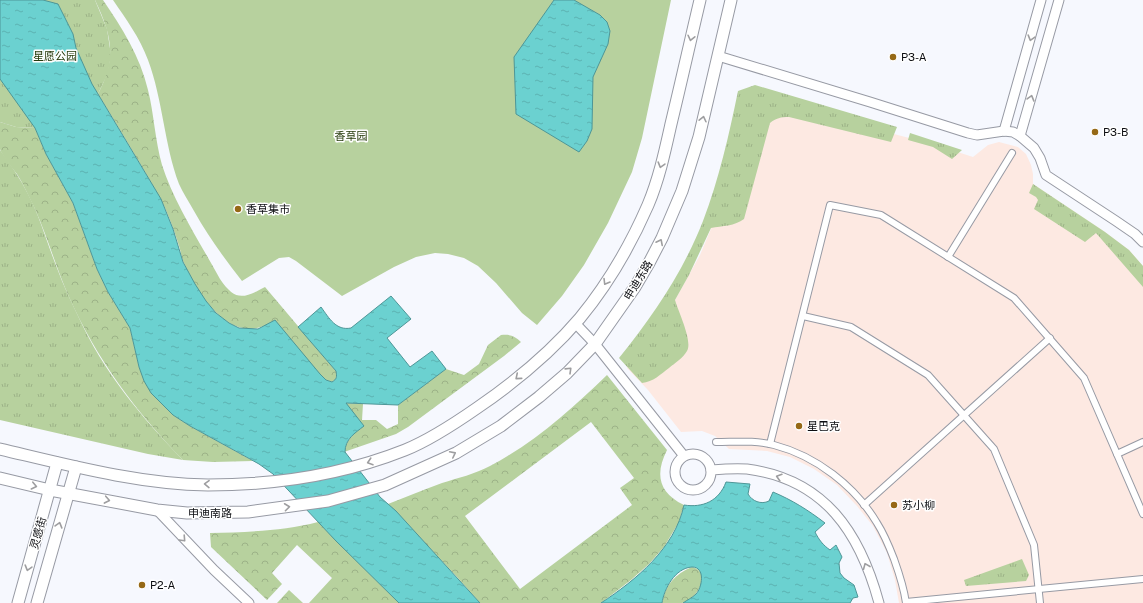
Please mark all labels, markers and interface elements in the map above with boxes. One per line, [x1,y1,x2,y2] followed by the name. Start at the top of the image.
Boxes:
[687,34,696,41] one-way arrow
[1027,34,1036,41] one-way arrow
[33,50,77,62] park label: 星愿公园
[901,51,927,63] place label: P3-A
[888,52,898,62] marker: P3-A
[1026,95,1035,102] one-way arrow
[699,116,707,123] one-way arrow
[1103,126,1128,138] place label: P3-B
[1090,127,1100,137] marker: P3-B
[335,130,368,142] park label: 香草园
[657,161,666,168] one-way arrow
[246,203,290,215] place label: 香草集市
[233,204,243,214] marker: 香草集市
[655,239,663,246] one-way arrow
[622,258,654,302] street label: 申迪东路
[603,278,611,285] one-way arrow
[564,367,572,375] one-way arrow
[516,372,523,379] one-way arrow
[807,420,840,432] place label: 星巴克
[794,421,804,431] marker: 星巴克
[449,451,456,459] one-way arrow
[367,457,374,466] one-way arrow
[775,473,782,482] one-way arrow
[204,480,210,489] one-way arrow
[30,481,37,490] one-way arrow
[104,496,110,504] one-way arrow
[902,499,935,511] place label: 苏小柳
[889,500,899,510] marker: 苏小柳
[284,503,290,512] one-way arrow
[188,507,232,519] street label: 申迪南路
[28,515,48,551] street label: 灵感街
[55,522,63,528] one-way arrow
[179,534,186,542] one-way arrow
[863,563,871,570] one-way arrow
[24,564,33,571] one-way arrow
[150,579,175,591] place label: P2-A
[137,580,147,590] marker: P2-A

